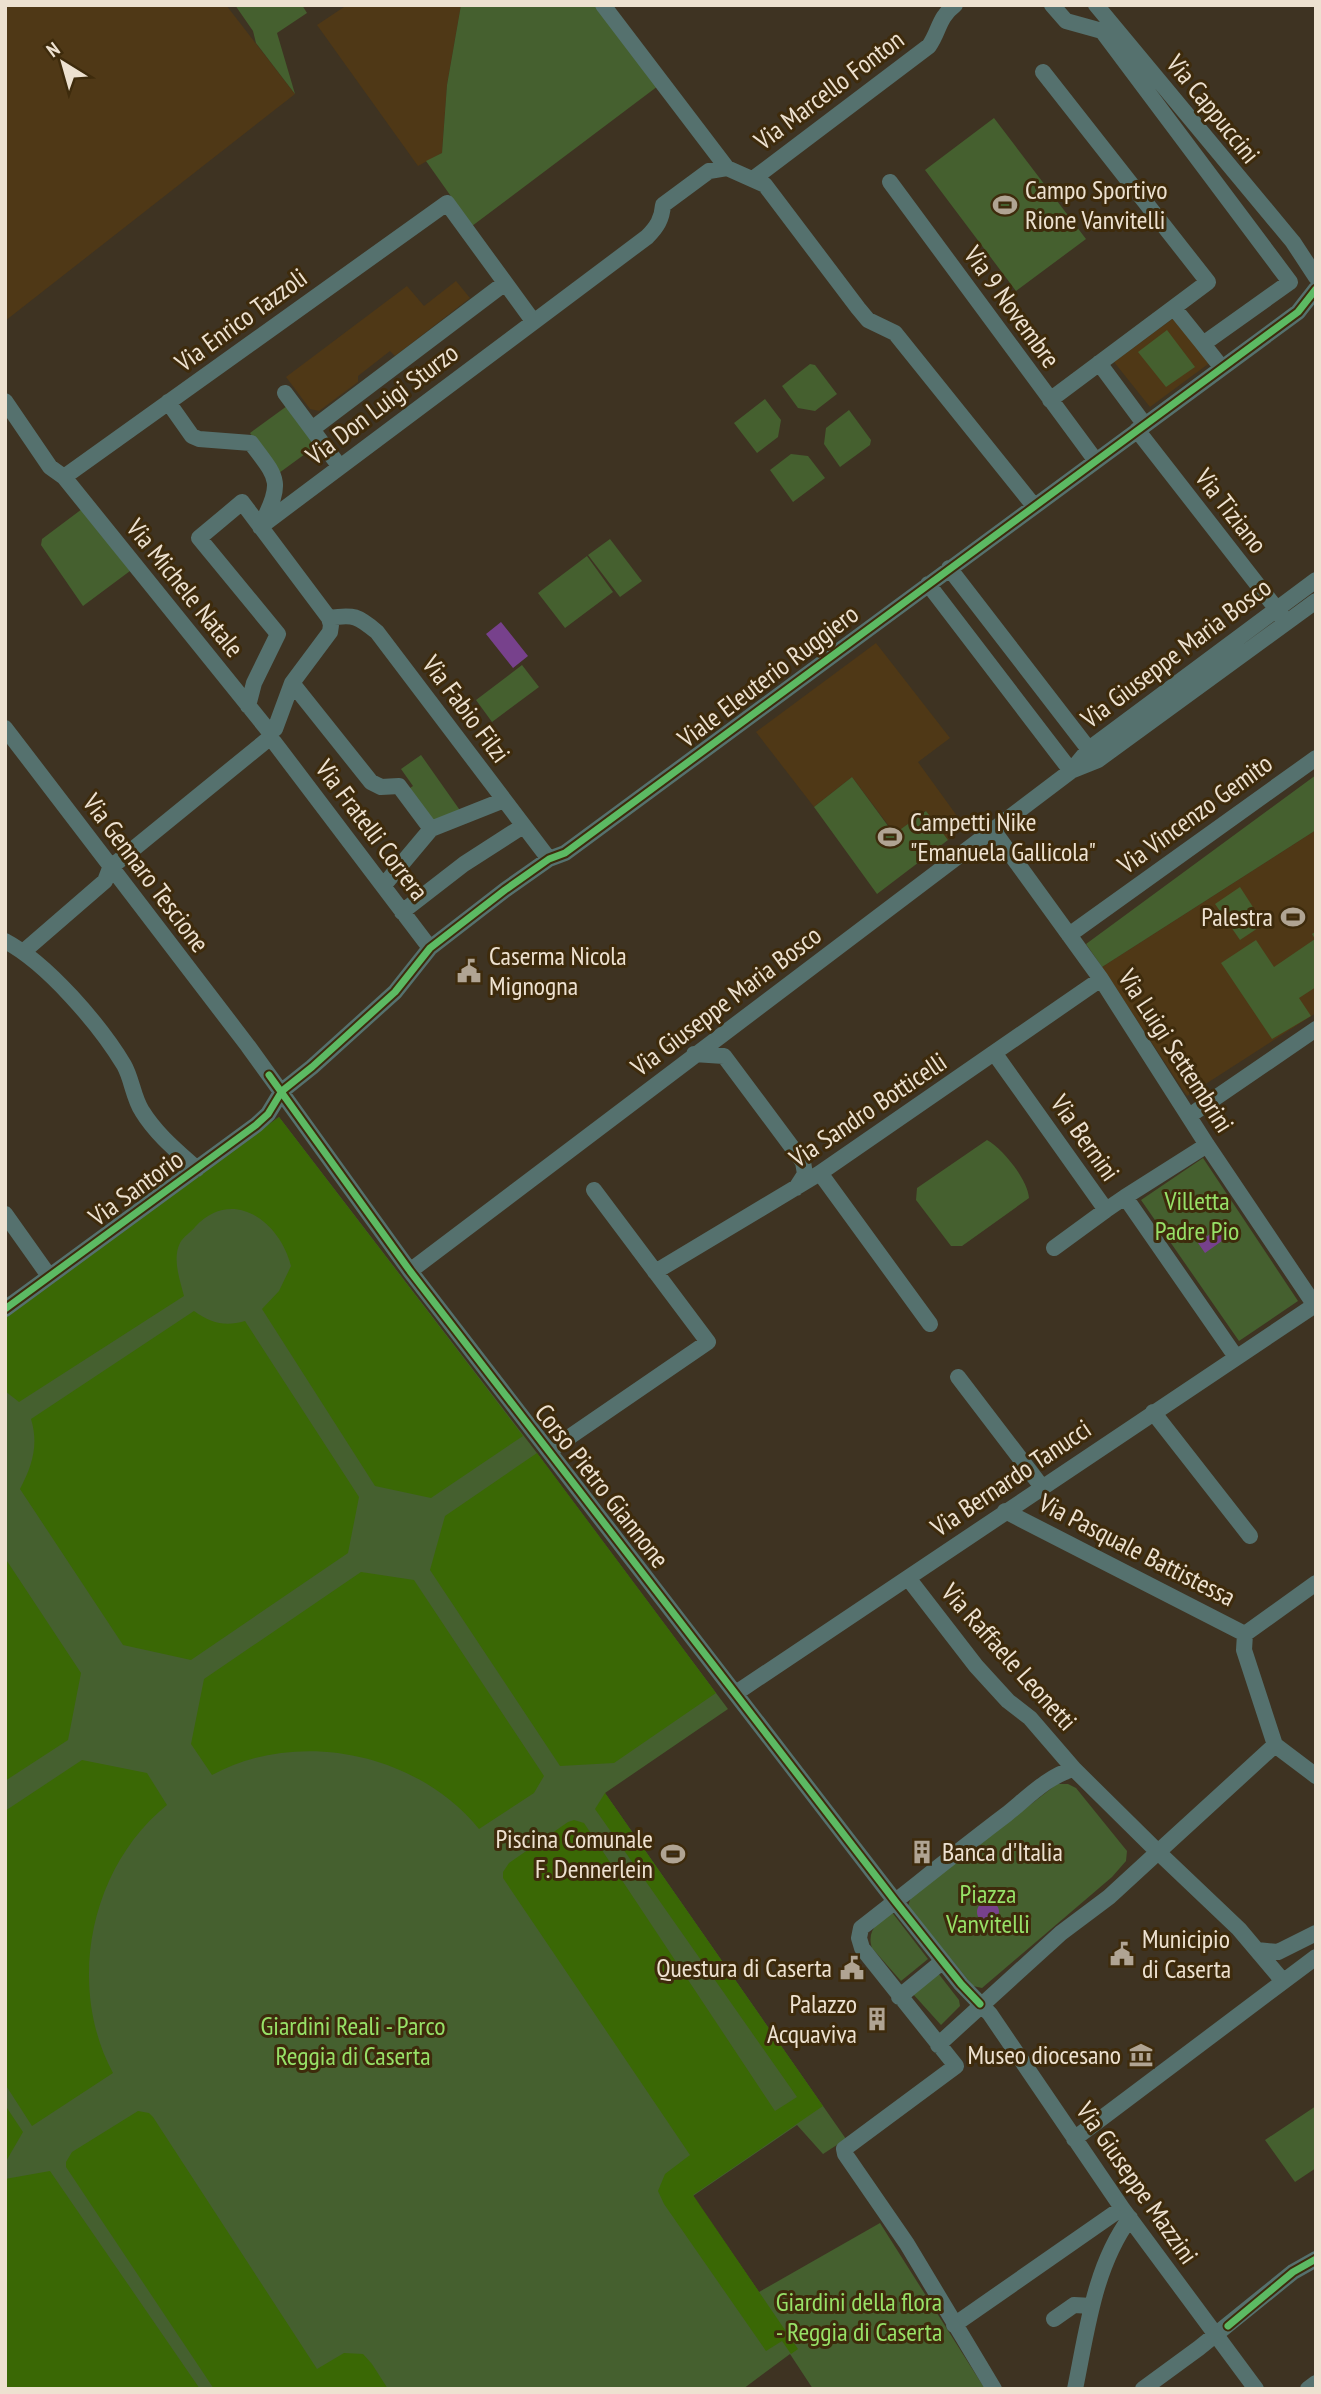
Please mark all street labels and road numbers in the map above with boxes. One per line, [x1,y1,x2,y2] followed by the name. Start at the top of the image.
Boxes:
[746,23,910,157] street label: Via Marcello Fonton
[1159,47,1267,170] street label: Via Cappuccini
[957,238,1068,374] street label: Via 9 Novembre
[168,261,313,379] street label: Via Enrico Tazzoli
[298,336,464,472] street label: Via Don Luigi Sturzo
[1188,461,1275,560] street label: Via Tiziano
[119,511,251,663] street label: Via Michele Natale
[1073,570,1277,735] street label: Via Giuseppe Maria Bosco
[670,597,865,755] street label: Viale Eleuterio Ruggiero
[415,648,517,769] street label: Via Fabio Filzi
[1110,746,1278,881] street label: Via Vincenzo Gemito
[308,752,436,907] street label: Via Fratelli Correra
[75,786,217,959] street label: Via Gennaro Tescione
[623,918,827,1083] street label: Via Giuseppe Maria Bosco
[1111,962,1241,1139] street label: Via Luigi Settembrini
[782,1045,953,1175] street label: Via Sandro Botticelli
[1043,1087,1127,1187] street label: Via Bernini
[81,1142,189,1233] street label: Via Santorio
[528,1397,677,1574] street label: Corso Pietro Giannone
[923,1412,1097,1544] street label: Via Bernardo Tanucci
[1033,1485,1241,1613] street label: Via Pasquale Battistessa
[934,1575,1084,1737] street label: Via Raffaele Leonetti
[1069,2095,1205,2270] street label: Via Giuseppe Mazzini

